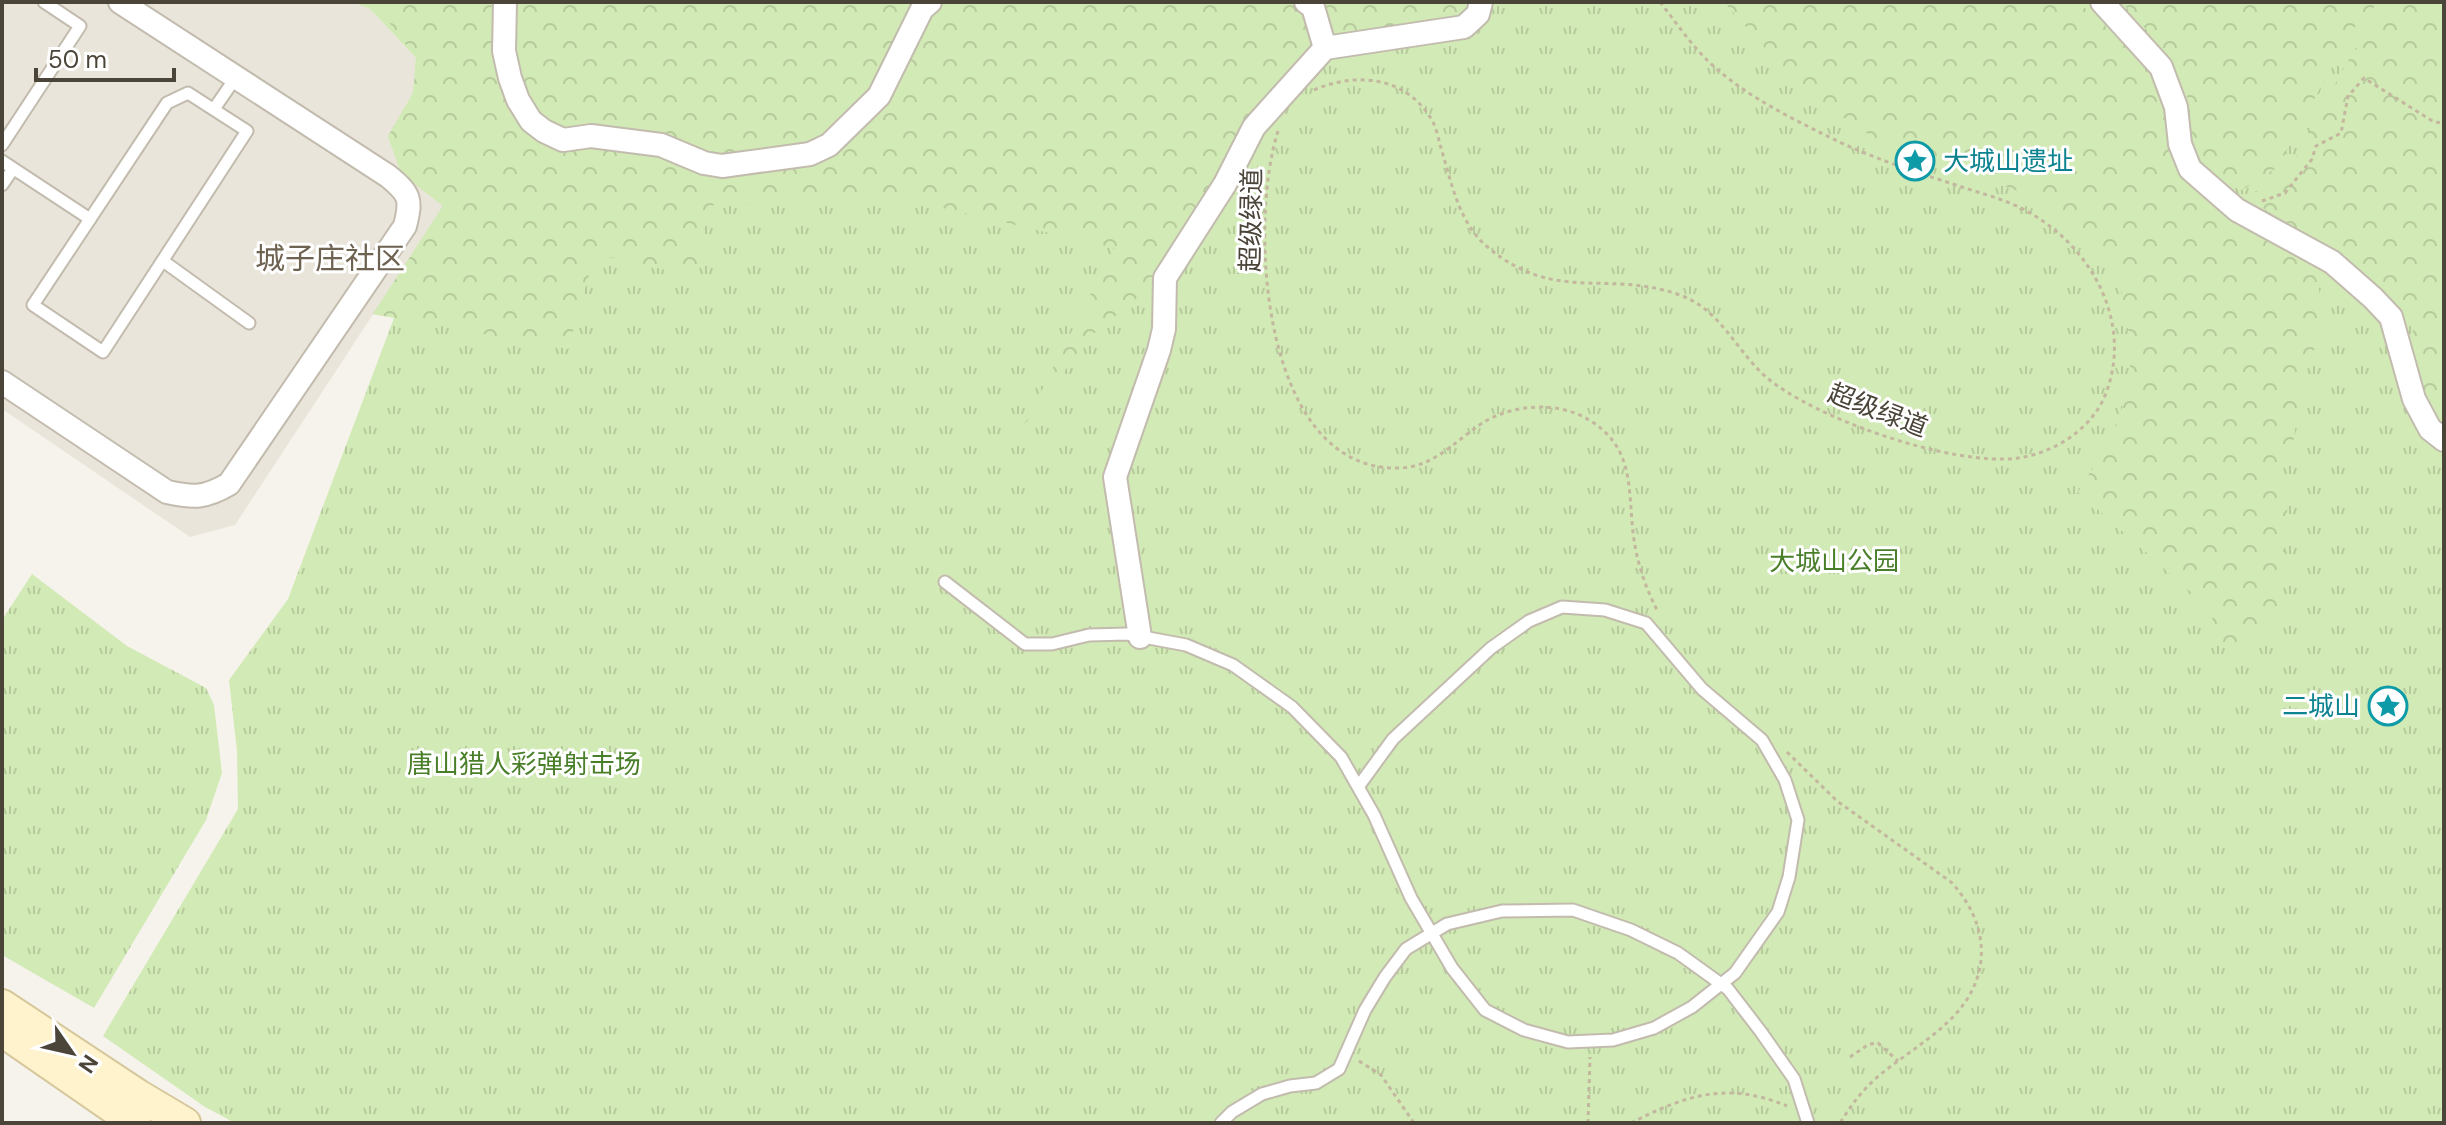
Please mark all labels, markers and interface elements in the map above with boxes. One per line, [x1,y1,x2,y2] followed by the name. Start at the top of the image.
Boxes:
[36,32,174,82] scale bar
[48,44,107,75] text: 50 m
[1894,140,1936,182] place icon: 大城山遗址
[1943,144,2073,178] place label: 大城山遗址
[1233,168,1269,272] street label: 超级绿道
[255,239,405,278] district label: 城子庄社区
[1823,375,1933,445] street label: 超级绿道
[1769,544,1899,578] park label: 大城山公园
[2367,685,2409,727] place icon: 二城山
[2282,689,2360,723] place label: 二城山
[407,747,641,781] park label: 唐山猎人彩弹射击场
[32,1013,112,1093] north arrow
[72,1049,105,1079] text: N

